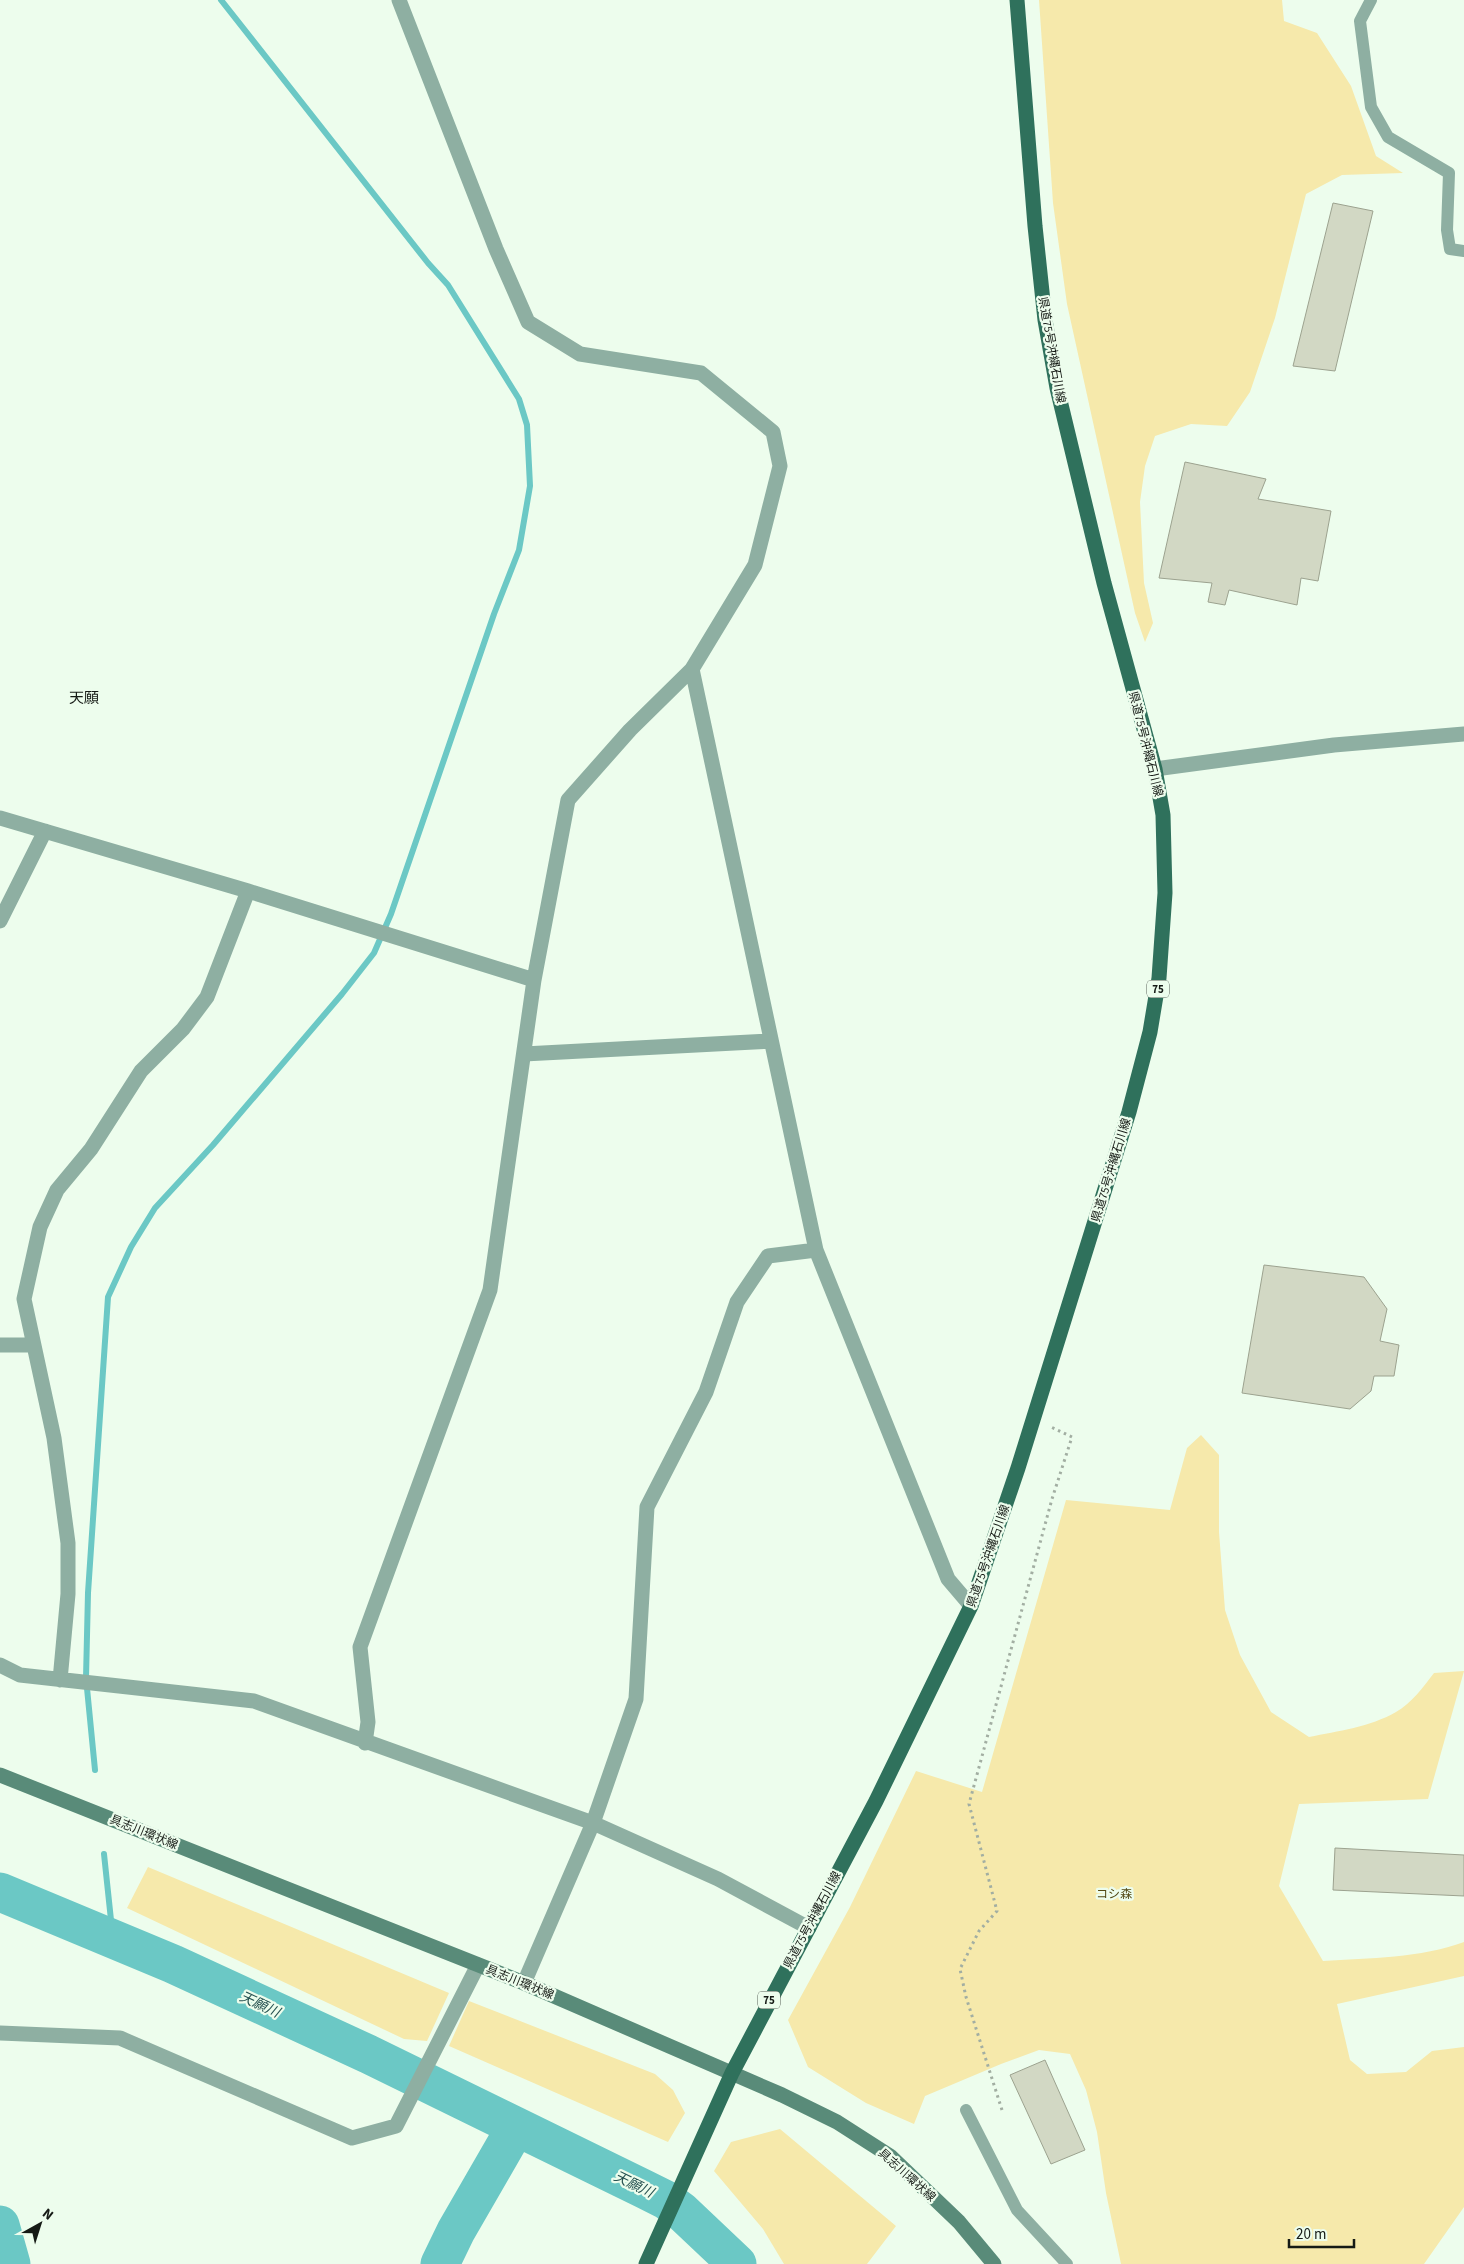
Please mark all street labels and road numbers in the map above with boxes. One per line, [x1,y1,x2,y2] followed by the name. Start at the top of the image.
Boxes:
[1034,295,1069,405] street label: 県道75号沖縄石川線
[1124,690,1167,799] street label: 県道75号沖縄石川線
[1147,981,1169,998] road number: 75
[1088,1116,1135,1224] street label: 県道75号沖縄石川線
[963,1502,1014,1610] street label: 県道75号沖縄石川線
[107,1811,180,1854] street label: 具志川環状線
[780,1869,845,1972] street label: 県道75号沖縄石川線
[483,1961,556,2004] street label: 具志川環状線
[758,1992,780,2008] road number: 75
[874,2145,939,2206] street label: 具志川環状線

